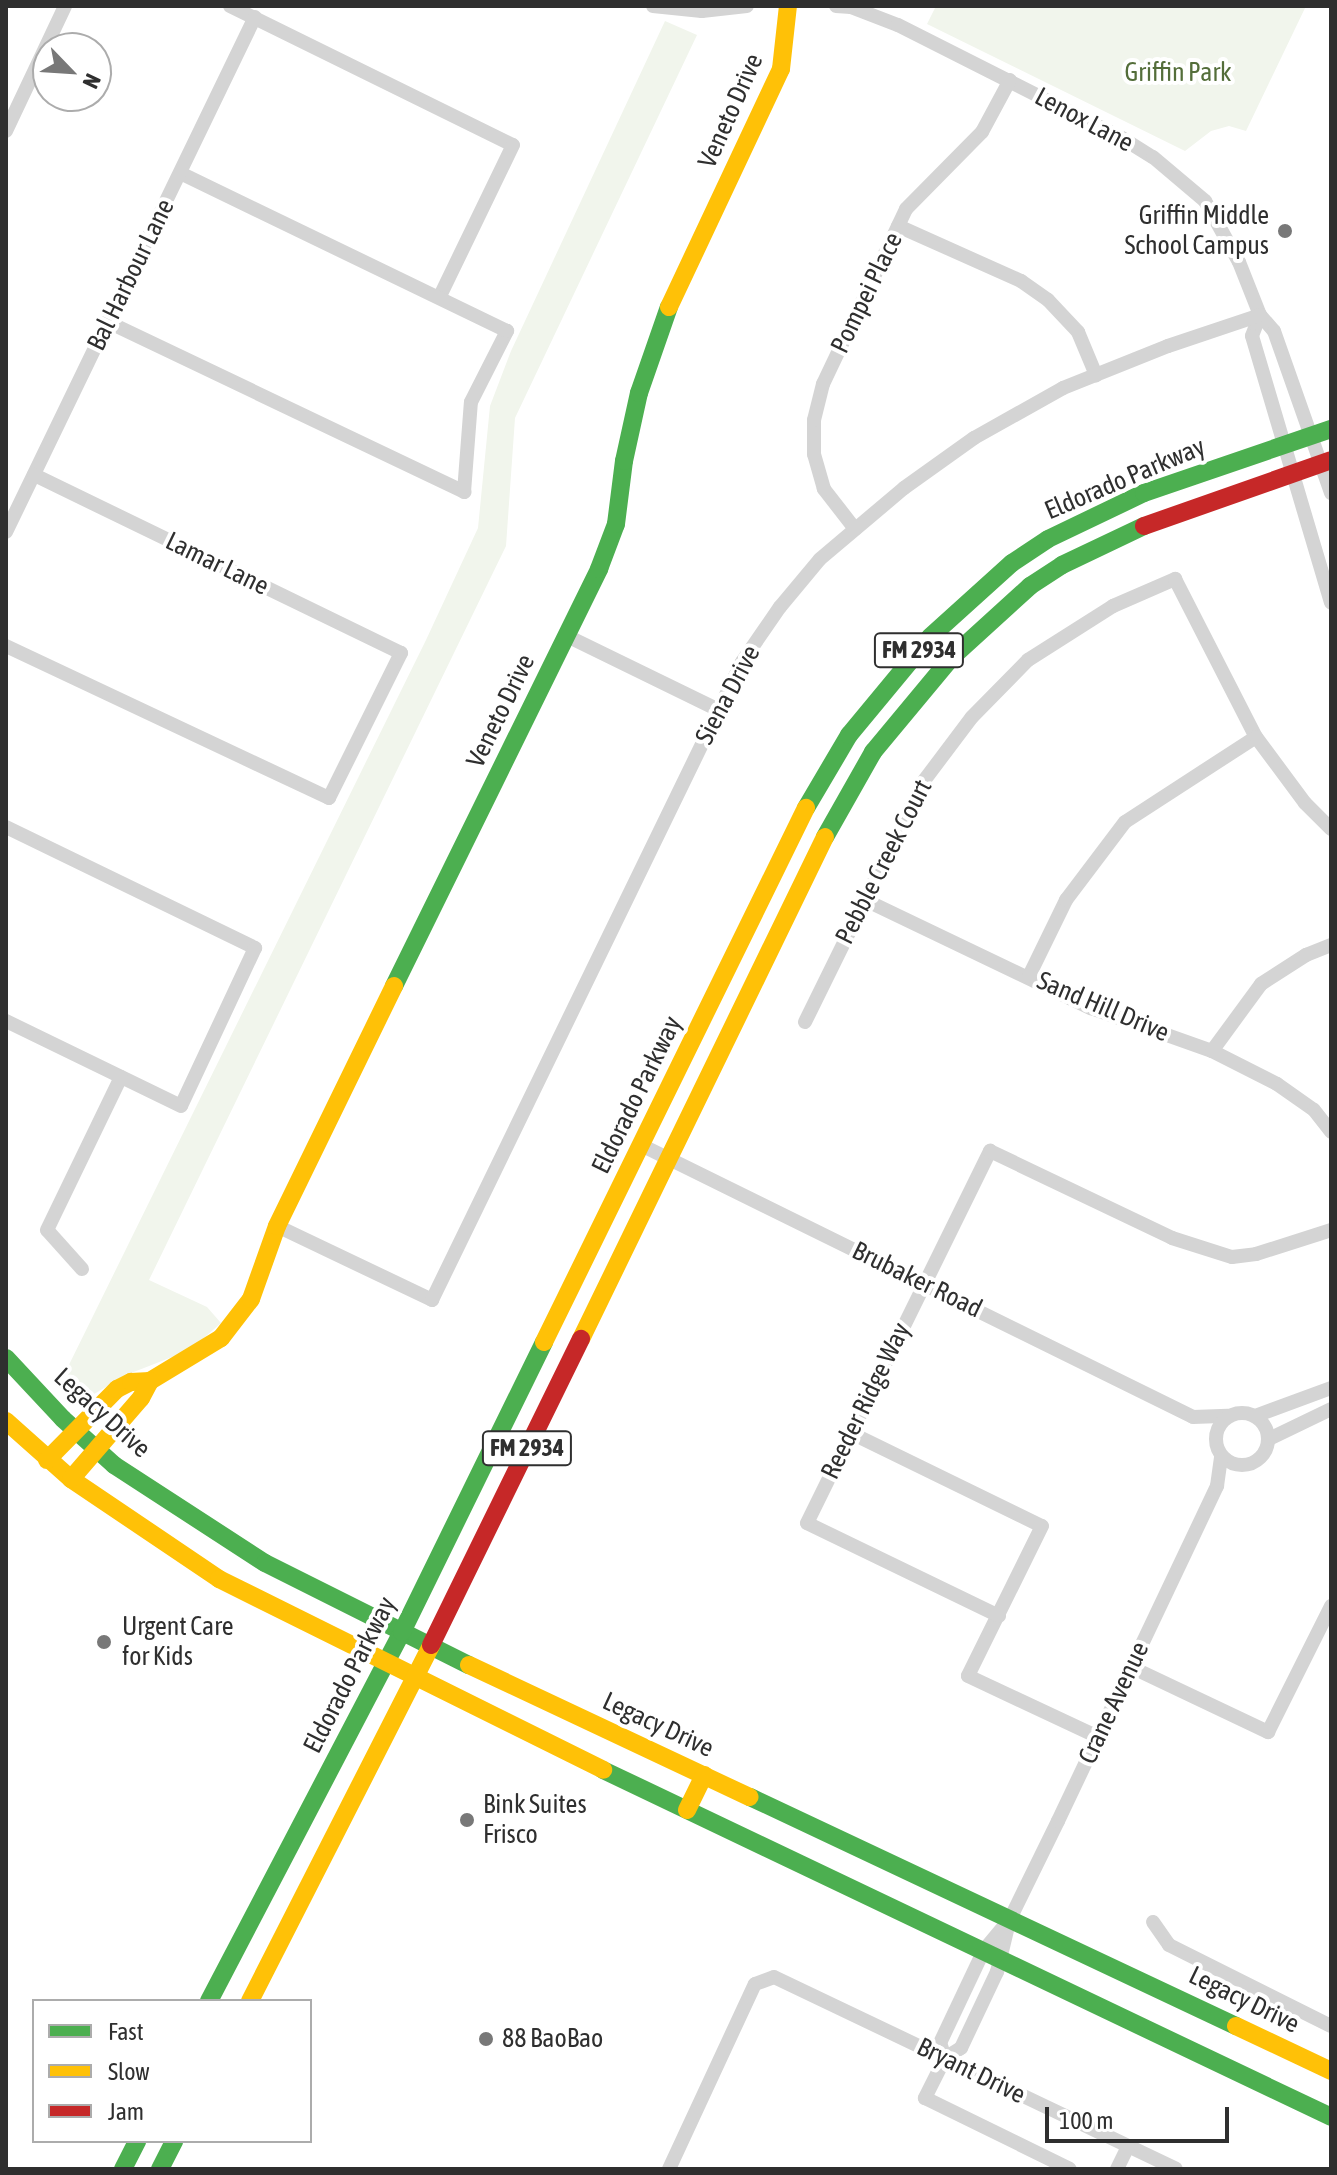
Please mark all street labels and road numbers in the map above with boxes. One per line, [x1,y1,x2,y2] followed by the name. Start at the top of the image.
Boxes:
[692,49,770,173] street label: Veneto Drive
[1029,81,1139,159] street label: Lenox Lane
[81,194,181,356] street label: Bal Harbour Lane
[824,228,910,358] street label: Pompei Place
[1040,431,1210,527] street label: Eldorado Parkway
[160,526,274,602] street label: Lamar Lane
[873,630,965,670] road number: FM 2934
[689,640,767,750] street label: Siena Drive
[460,649,542,773] street label: Veneto Drive
[829,775,939,949] street label: Pebble Creek Court
[1032,965,1174,1049] street label: Sand Hill Drive
[585,1011,689,1179] street label: Eldorado Parkway
[847,1235,987,1325] street label: Brubaker Road
[815,1318,917,1484] street label: Reeder Ridge Way
[47,1362,157,1464] street label: Legacy Drive
[481,1428,573,1468] road number: FM 2934
[297,1592,403,1758] street label: Eldorado Parkway
[1072,1637,1156,1769] street label: Crane Avenue
[597,1686,719,1764] street label: Legacy Drive
[1184,1960,1304,2040] street label: Legacy Drive
[912,2031,1030,2111] street label: Bryant Drive

